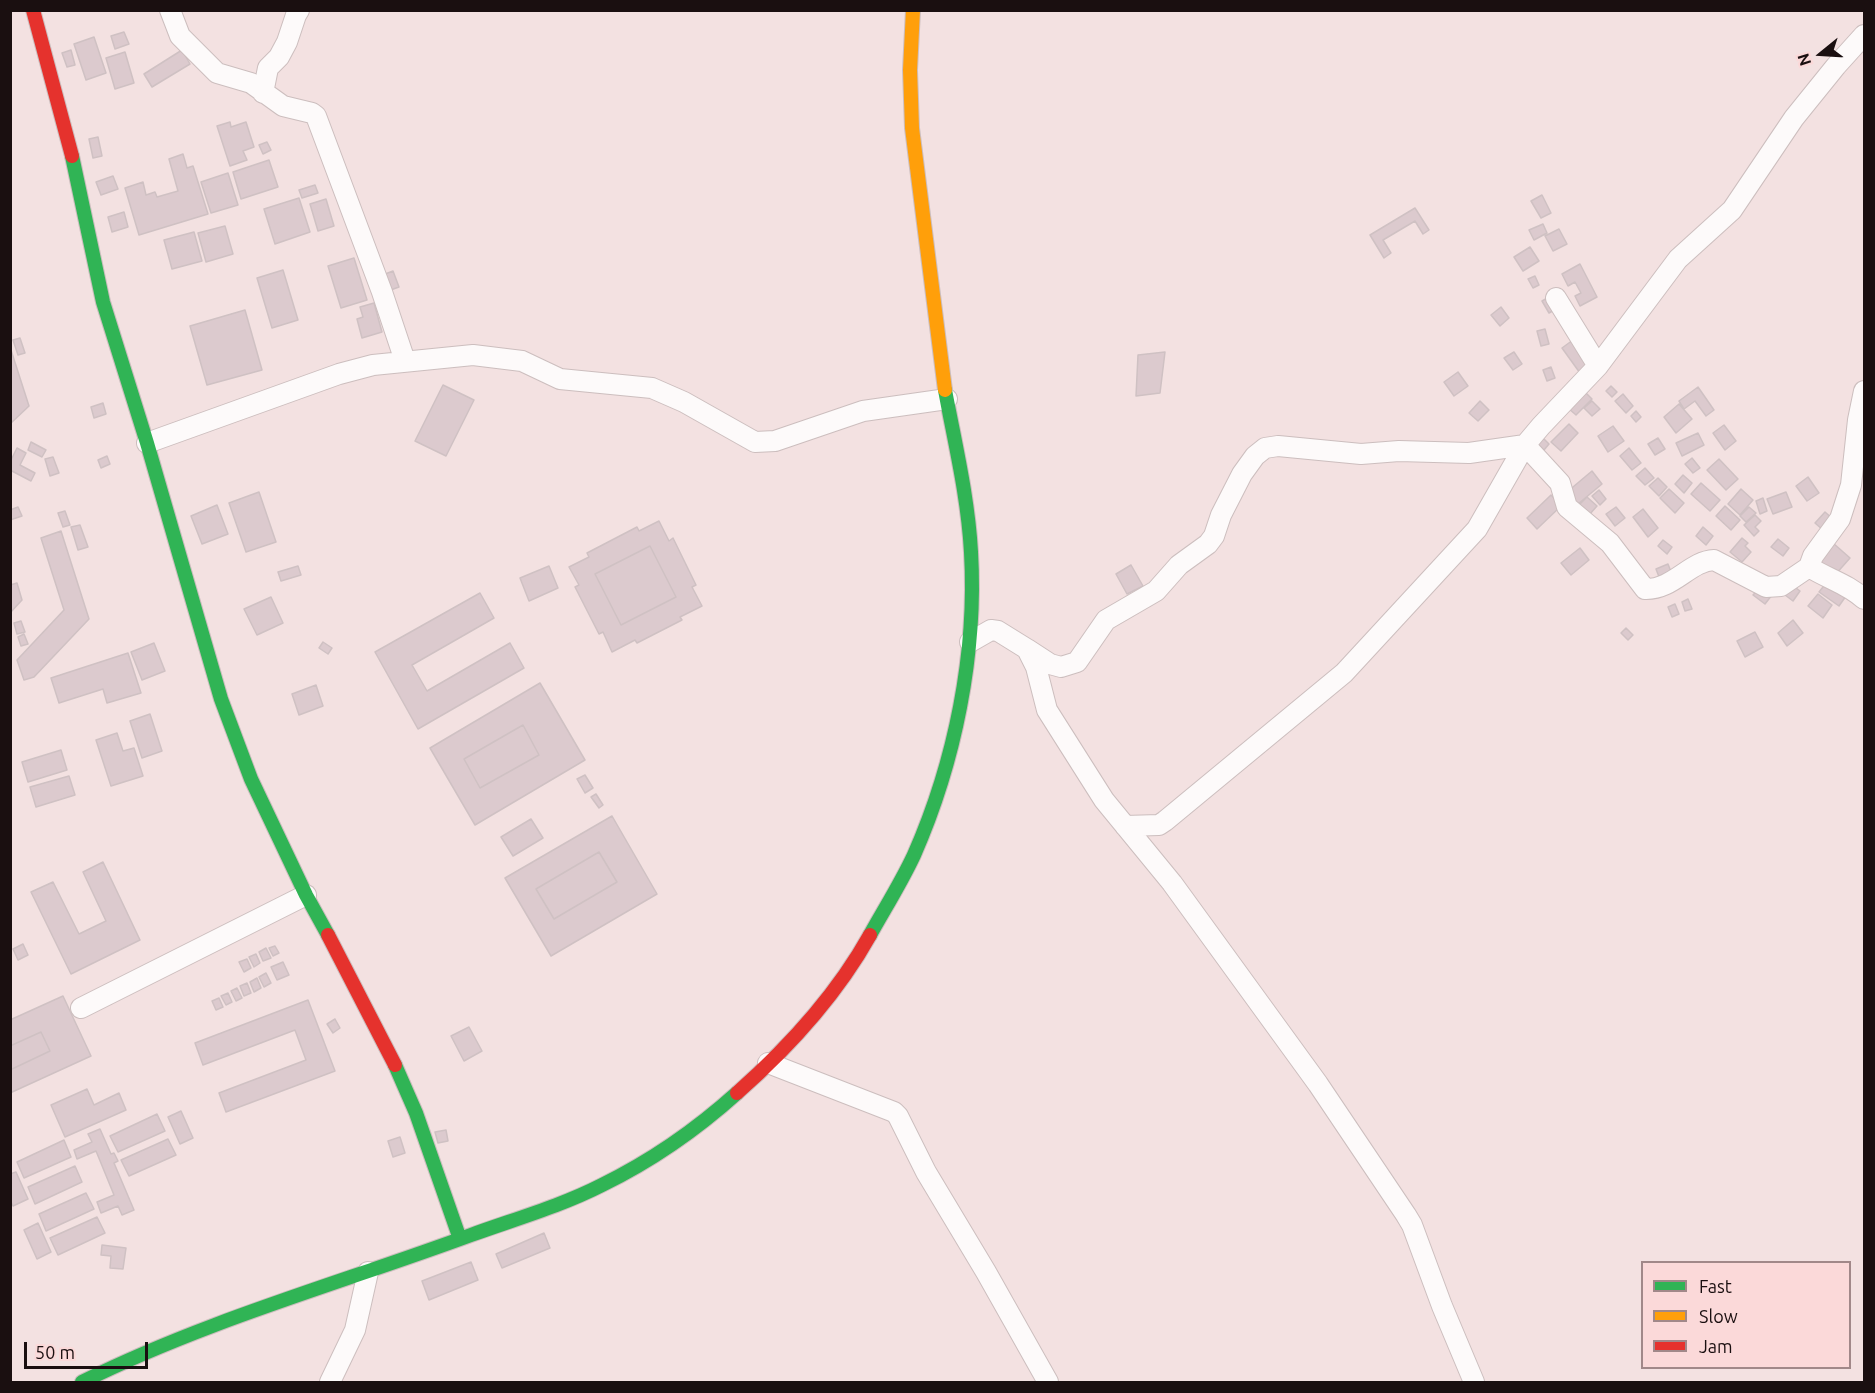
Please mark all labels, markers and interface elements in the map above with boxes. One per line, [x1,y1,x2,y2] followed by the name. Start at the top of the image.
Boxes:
[1791,24,1851,84] north arrow
[1793,51,1814,68] text: N
[1641,1261,1851,1369] legend
[1699,1276,1732,1296] text: Fast
[1699,1306,1738,1326] text: Slow
[27,1330,152,1368] scale bar
[1699,1336,1733,1356] text: Jam
[35,1342,75,1362] text: 50 m

